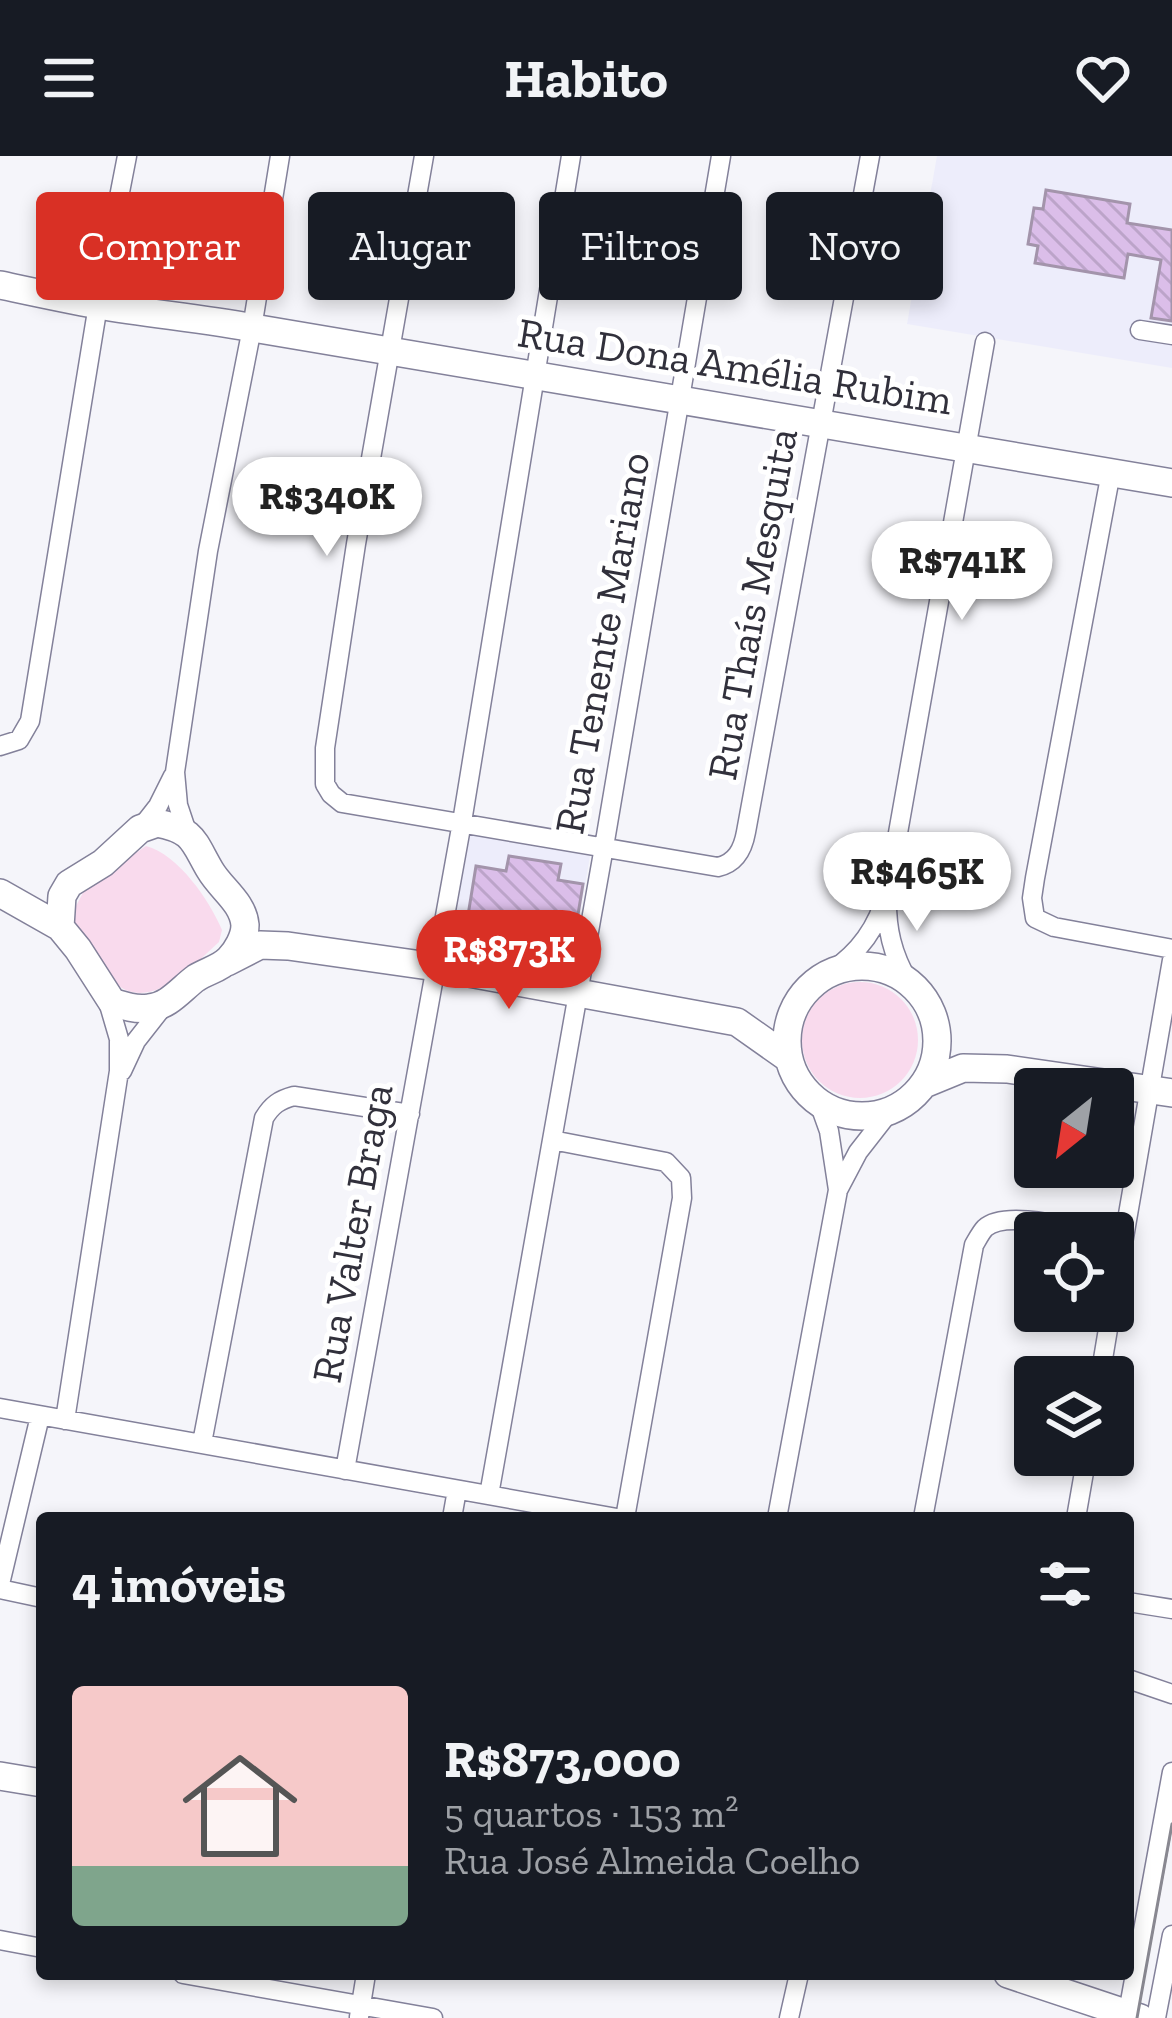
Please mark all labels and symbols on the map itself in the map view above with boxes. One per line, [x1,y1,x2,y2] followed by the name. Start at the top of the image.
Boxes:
[514,306,956,426] street label: Rua Dona Amélia Rubim
[696,424,808,784] street label: Rua Thaís Mesquita
[543,448,661,838] street label: Rua Tenente Mariano
[229,457,425,559] pin: R$340K
[864,521,1060,623] pin: R$741K
[819,832,1015,934] pin: R$465K
[411,910,607,1012] pin: R$873K
[1014,1068,1134,1188] north arrow
[301,1080,403,1386] street label: Rua Valter Braga

